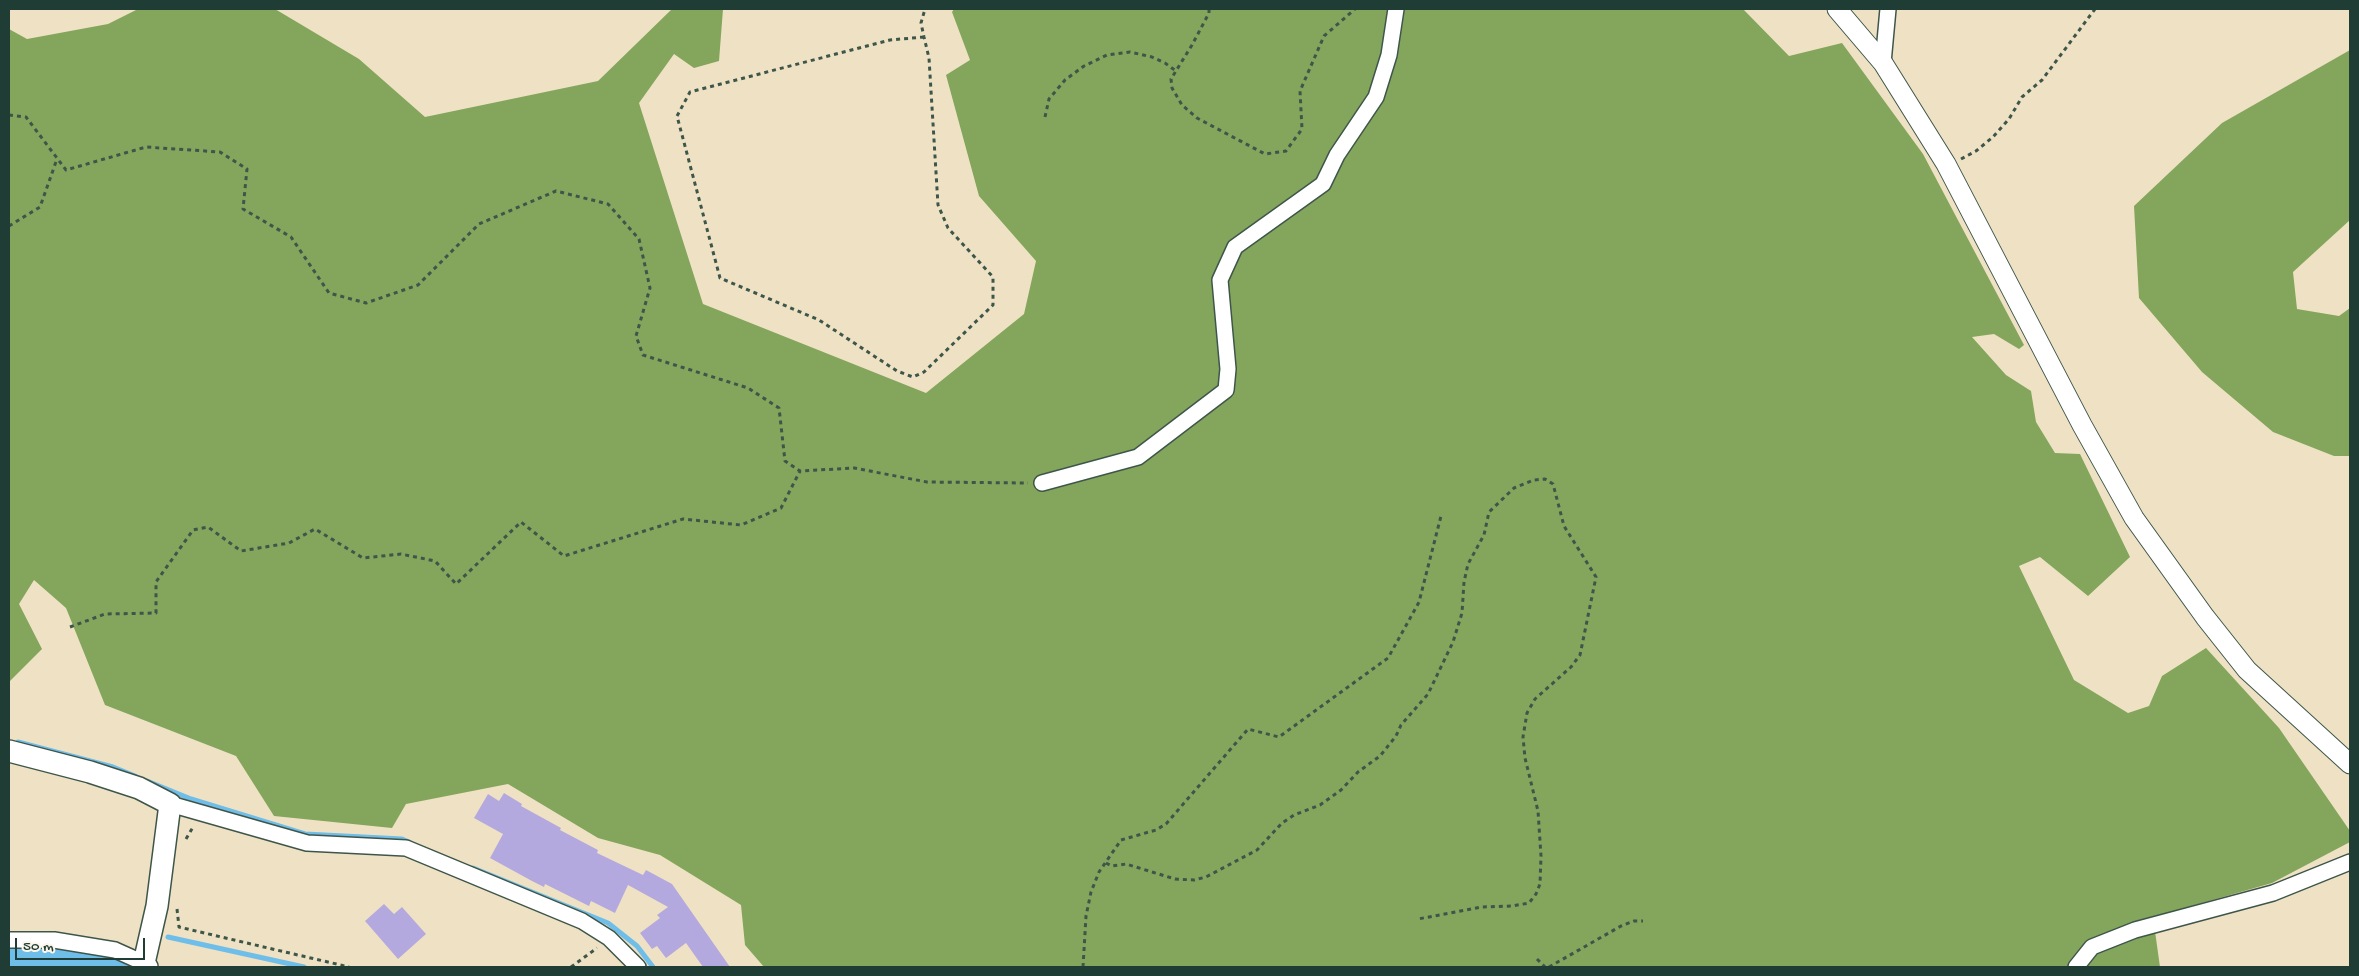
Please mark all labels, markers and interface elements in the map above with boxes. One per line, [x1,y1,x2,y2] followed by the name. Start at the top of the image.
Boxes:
[18,928,148,960] scale bar
[23,938,54,956] text: 50 m

